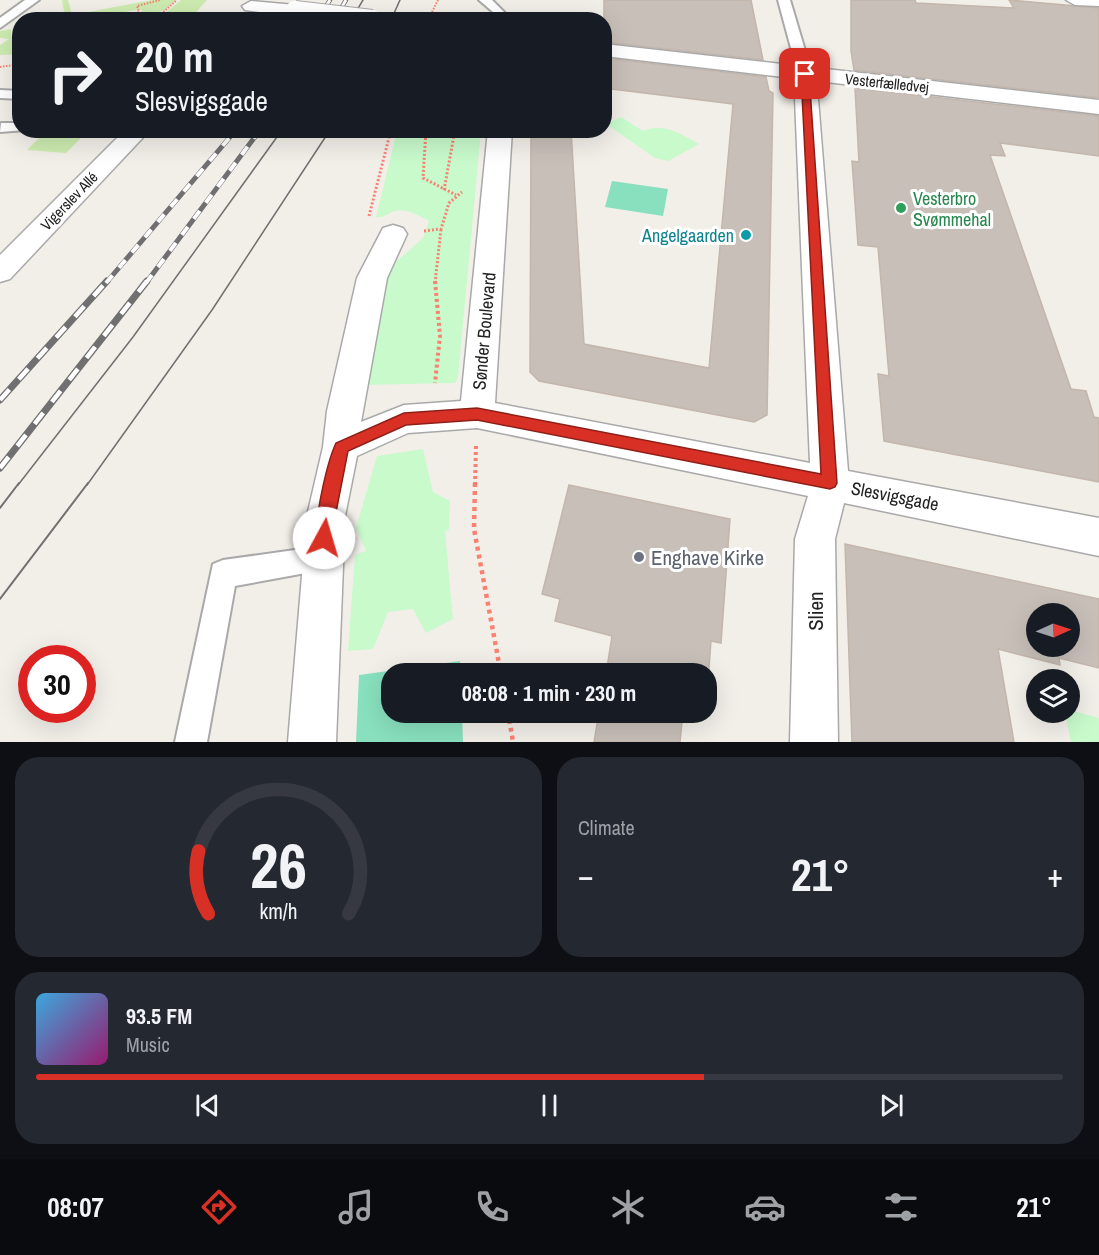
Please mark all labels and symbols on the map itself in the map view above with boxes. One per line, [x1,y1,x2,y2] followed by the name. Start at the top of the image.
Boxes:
[779,48,830,99] pin
[844,68,930,98] street label: Vesterfælledvej
[36,167,102,235] street label: Vigerslev Allé
[913,186,991,232] place label: Vesterbro Svømmehal
[894,201,908,215] marker: Vesterbro Svømmehal
[641,223,734,248] place label: Angelgaarden
[739,228,753,242] marker: Angelgaarden
[466,271,502,391] street label: Sønder Boulevard
[849,475,941,517] street label: Slesvigsgade
[292,506,356,570] position arrow
[651,543,764,572] place label: Enghave Kirke
[632,550,646,564] marker: Enghave Kirke
[801,591,830,631] street label: Slien
[1026,603,1080,657] north arrow
[18,645,96,723] speed limit sign: 30

